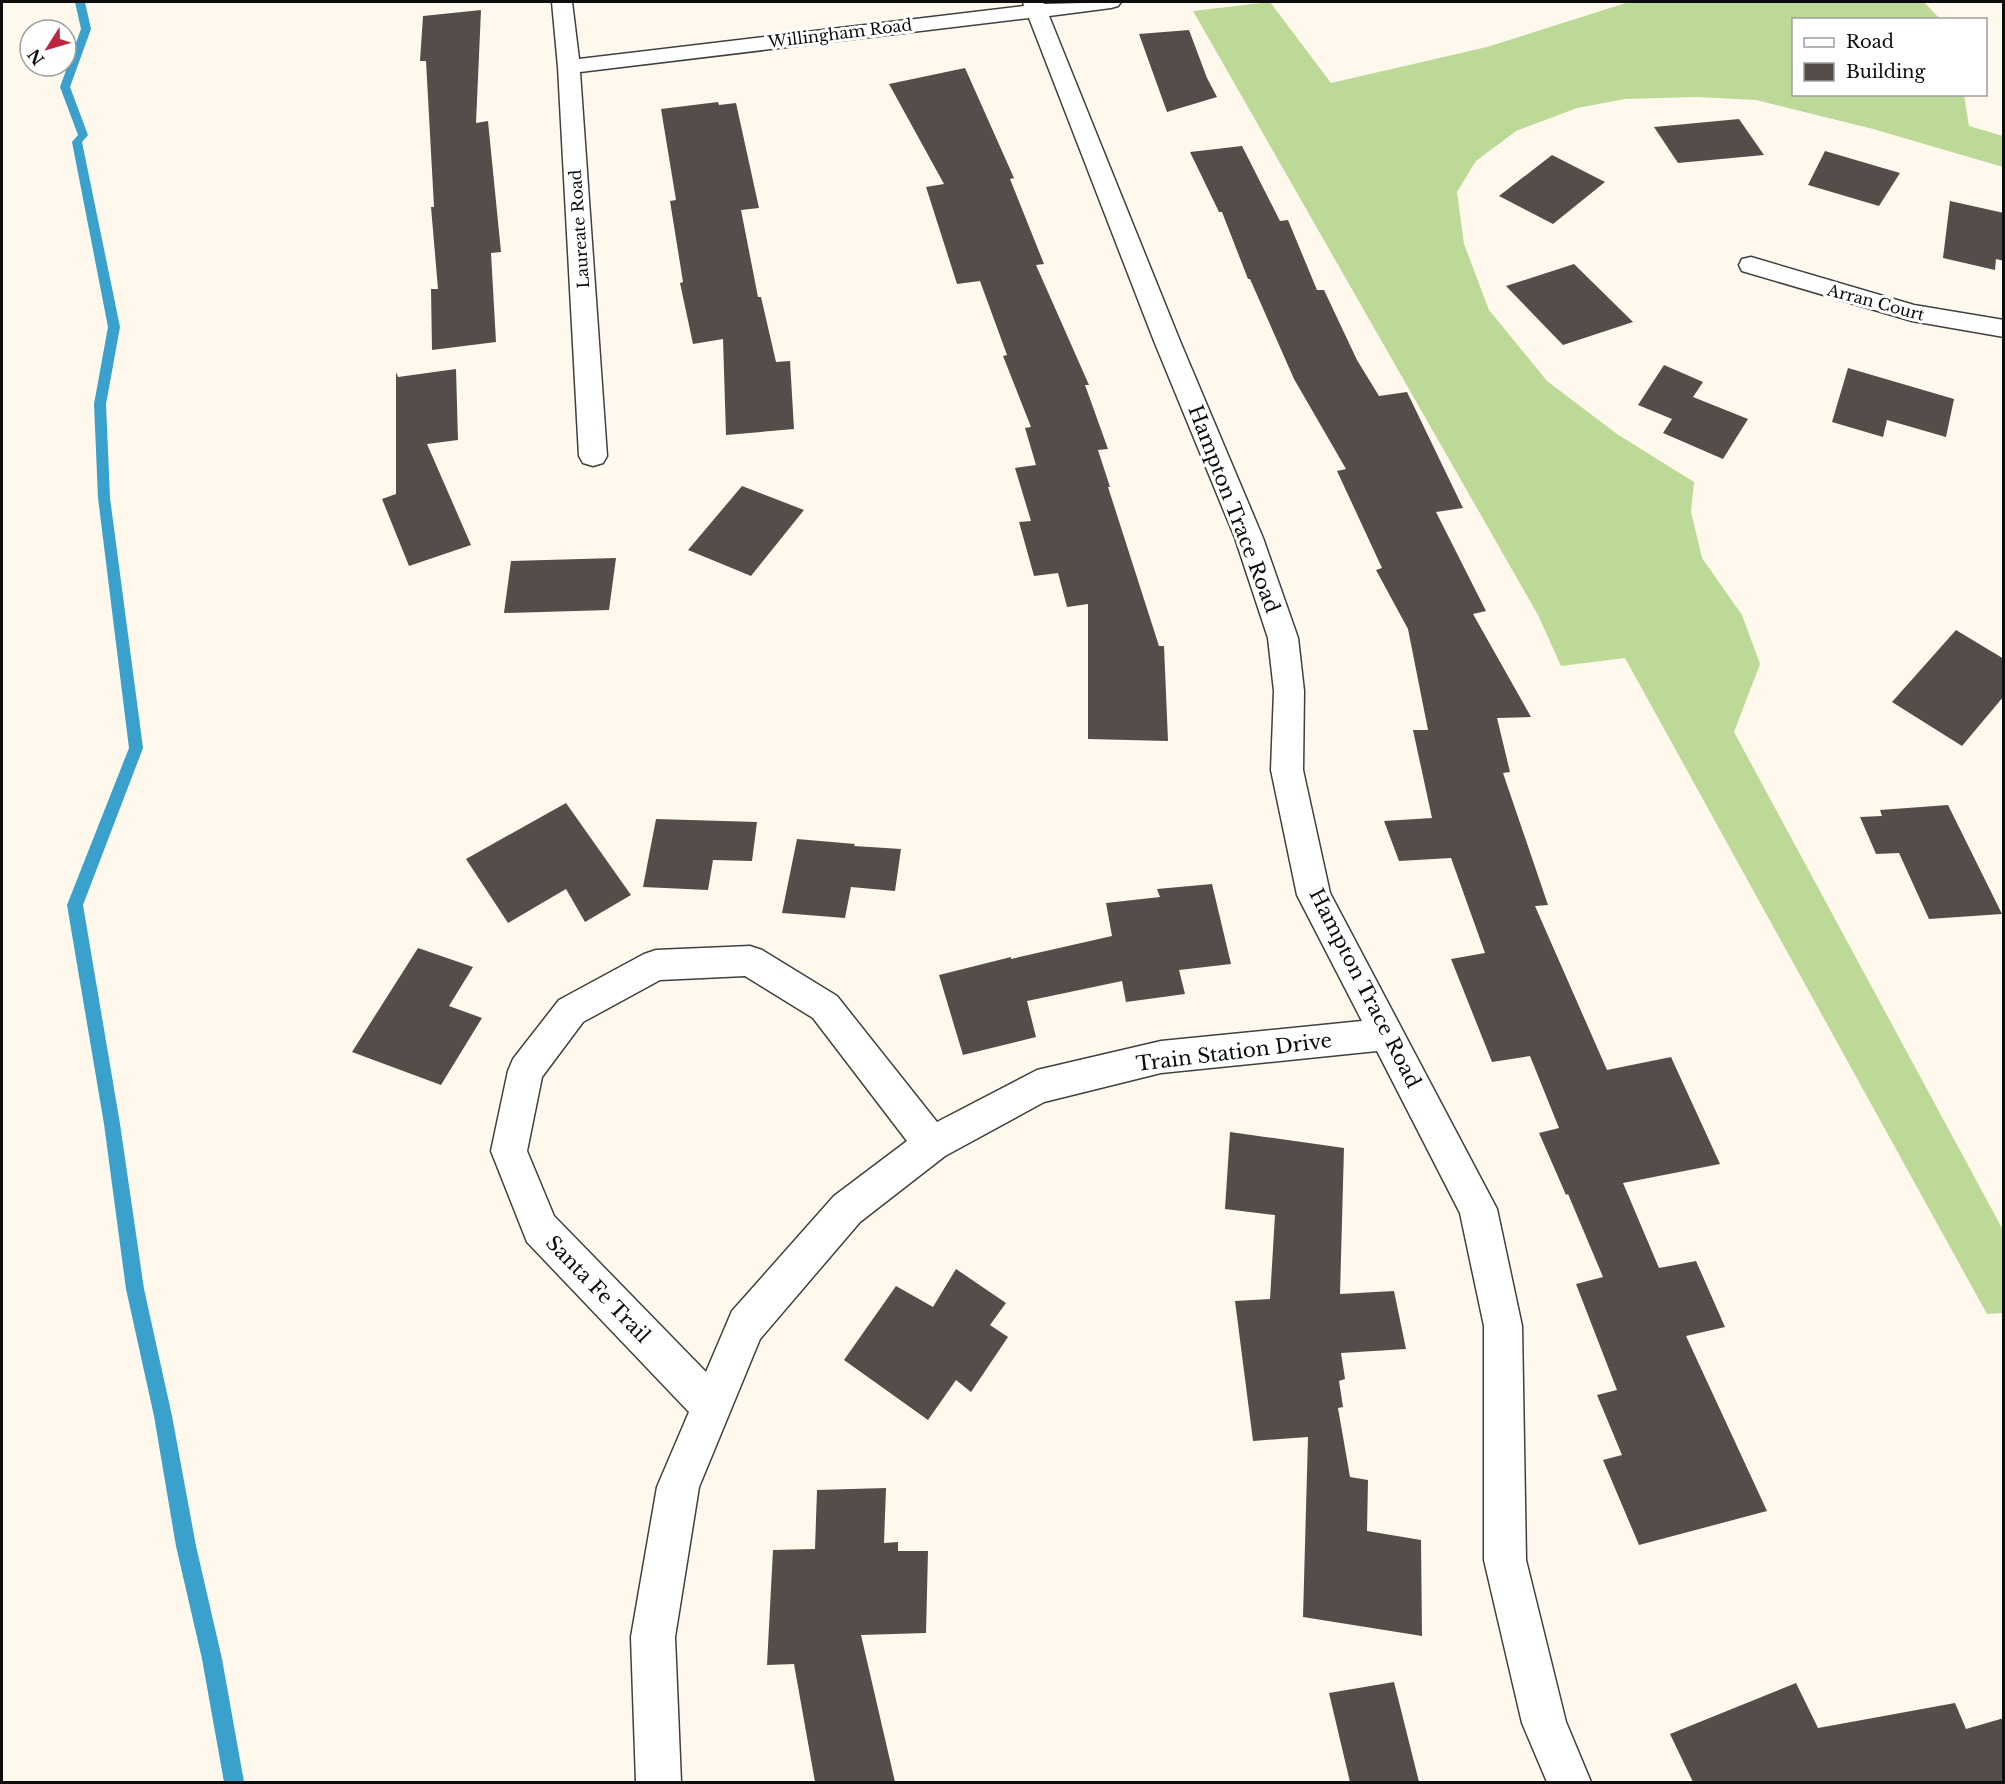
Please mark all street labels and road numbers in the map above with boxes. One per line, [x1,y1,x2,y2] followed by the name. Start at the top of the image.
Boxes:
[766,14,913,52] street label: Willingham Road
[565,169,593,289] street label: Laureate Road
[1824,279,1927,325] street label: Arran Court
[1183,402,1285,616] street label: Hampton Trace Road
[1304,884,1426,1092] street label: Hampton Trace Road
[1135,1028,1333,1076] street label: Train Station Drive
[541,1230,655,1348] street label: Santa Fe Trail

